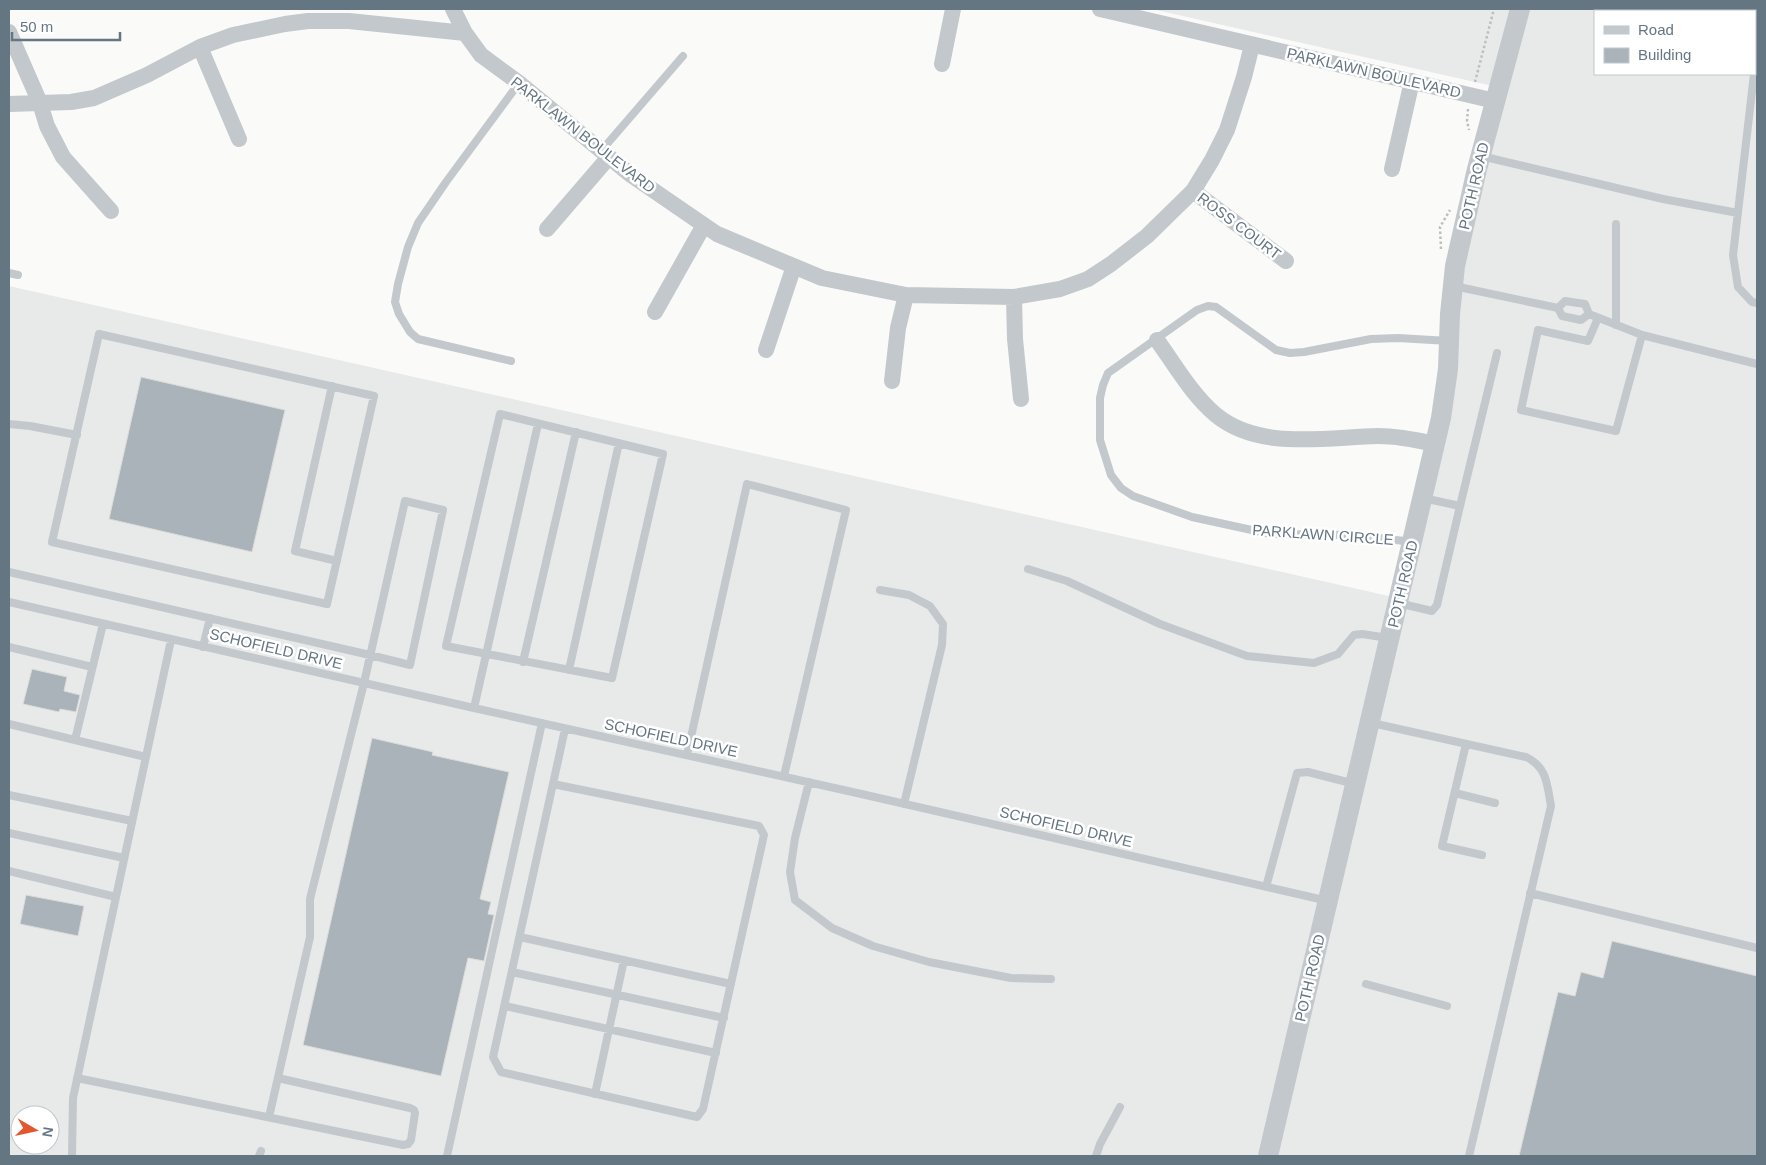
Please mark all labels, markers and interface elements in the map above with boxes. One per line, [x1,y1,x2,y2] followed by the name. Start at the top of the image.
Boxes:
[12,10,120,42] scale bar
[1594,10,1756,75] legend
[20,18,53,35] text: 50 m
[1638,21,1674,38] text: Road
[1285,44,1463,101] street label: PARKLAWN BOULEVARD
[1638,46,1691,63] text: Building
[508,73,659,196] street label: PARKLAWN BOULEVARD
[1455,140,1492,231] street label: POTH ROAD
[1194,189,1284,262] street label: ROSS COURT
[1252,521,1394,548] street label: PARKLAWN CIRCLE
[1384,538,1421,629] street label: POTH ROAD
[208,625,344,672] street label: SCHOFIELD DRIVE
[603,715,739,760] street label: SCHOFIELD DRIVE
[998,803,1134,850] street label: SCHOFIELD DRIVE
[1291,932,1328,1023] street label: POTH ROAD
[10,1105,60,1155] north arrow
[39,1126,57,1138] text: N

